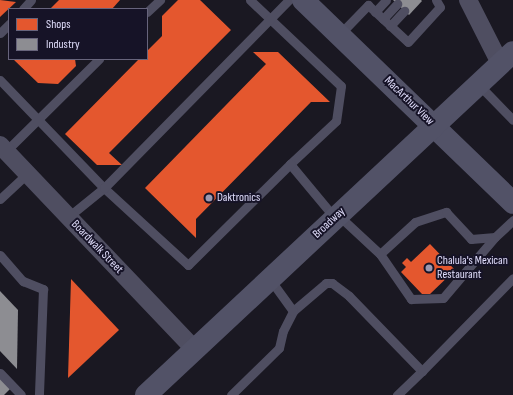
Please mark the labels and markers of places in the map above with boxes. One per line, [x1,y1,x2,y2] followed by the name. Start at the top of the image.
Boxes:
[217,191,260,205] place label: Daktronics
[204,193,214,203] marker: Daktronics
[437,254,508,282] place label: Chalula's Mexican Restaurant
[424,263,434,273] marker: Chalula's Mexican Restaurant

